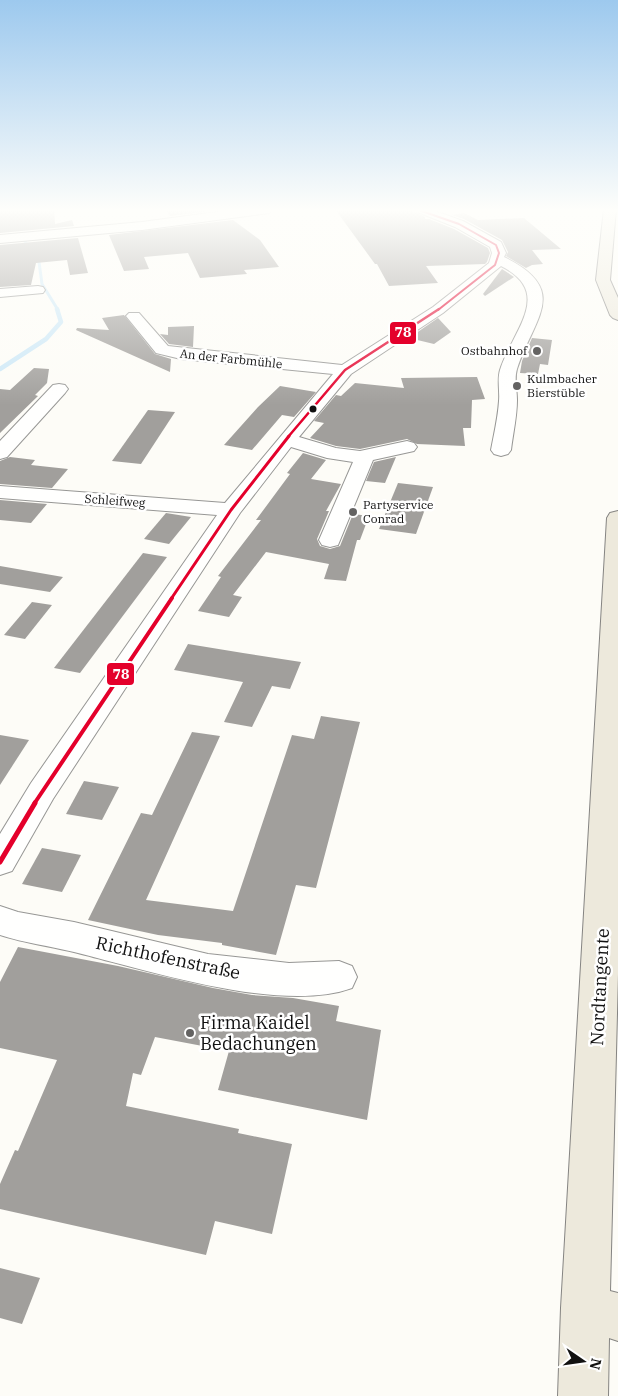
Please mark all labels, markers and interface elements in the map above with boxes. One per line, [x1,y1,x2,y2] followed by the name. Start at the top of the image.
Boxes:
[389,321,417,345] line badge: 78
[395,323,411,341] text: 78
[461,343,528,358] place label: Ostbahnhof
[531,345,543,357] marker: Ostbahnhof
[179,346,283,371] street label: An der Farbmühle
[527,371,598,400] place label: Kulmbacher Bierstüble
[511,380,523,392] marker: Kulmbacher Bierstüble
[308,404,318,414] unlabelled marker
[84,491,146,510] street label: Schleifweg
[363,497,434,526] place label: Partyservice Conrad
[347,506,359,518] marker: Partyservice Conrad
[106,662,135,686] line badge: 78
[113,665,129,683] text: 78
[585,928,614,1046] street label: Nordtangente
[94,931,242,984] street label: Richthofenstraße
[200,1011,317,1055] place label: Firma Kaidel Bedachungen
[184,1027,196,1039] marker: Firma Kaidel Bedachungen
[558,1336,608,1386] north arrow
[586,1357,606,1371] text: N

